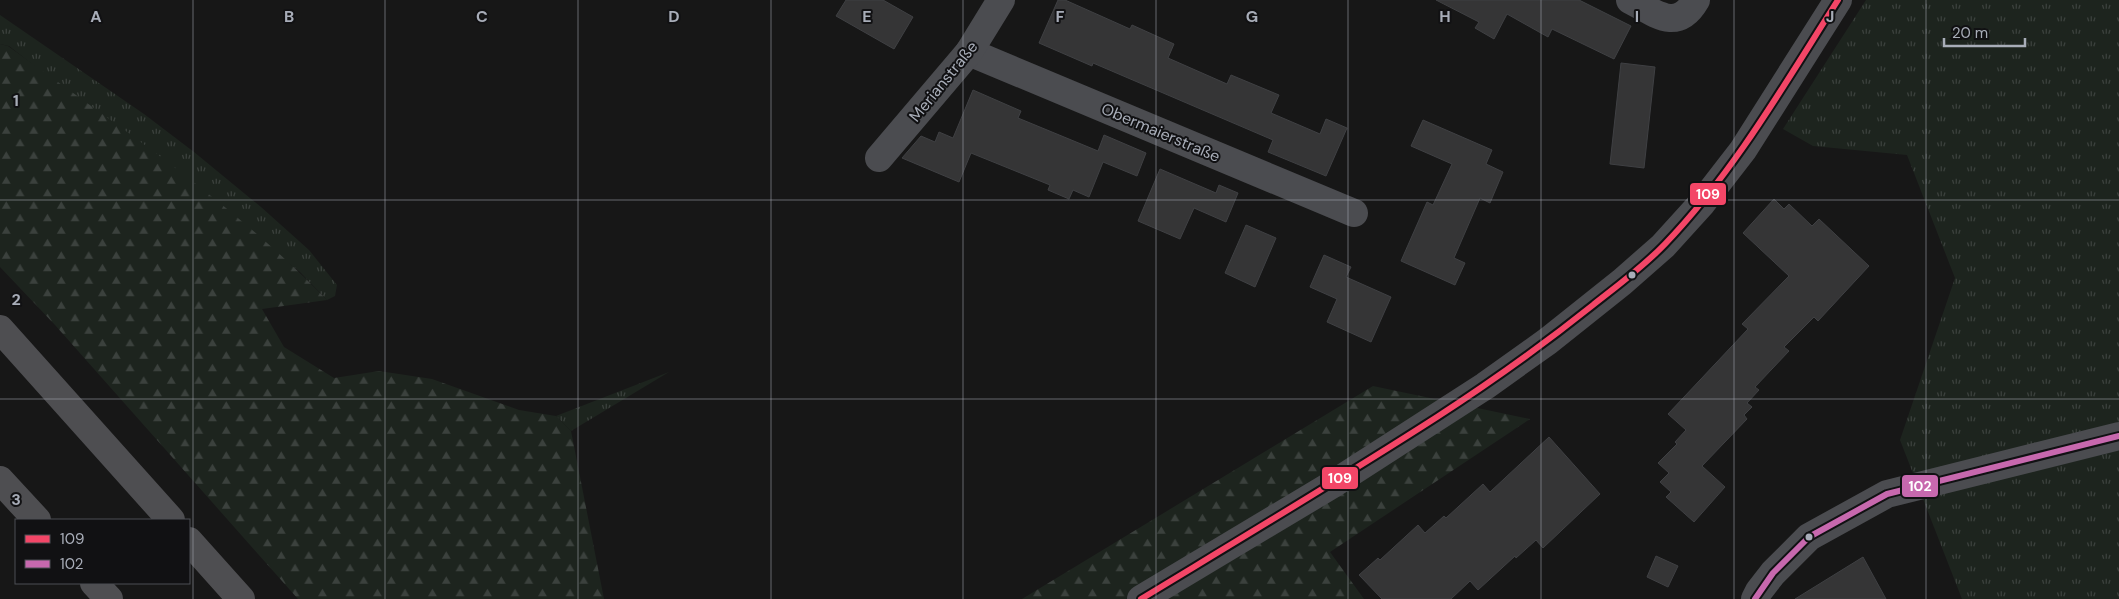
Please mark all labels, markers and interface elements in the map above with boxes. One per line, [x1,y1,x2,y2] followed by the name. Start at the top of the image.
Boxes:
[90,6,102,27] text: A
[284,6,294,27] text: B
[476,6,488,27] text: C
[668,6,680,27] text: D
[862,6,872,27] text: E
[1056,6,1065,27] text: F
[1246,6,1258,27] text: G
[1439,6,1451,27] text: H
[1635,6,1639,27] text: I
[1826,6,1834,27] text: J
[1944,15,2025,47] scale bar
[1952,23,1988,43] text: 20 m
[904,37,982,126] street label: Merianstraße
[13,90,19,111] text: 1
[1098,98,1223,167] street label: Obermaierstraße
[1689,182,1727,206] line badge: 109
[1696,185,1720,203] text: 109
[1627,270,1637,280] unlabelled marker
[11,289,21,310] text: 2
[1321,466,1359,490] line badge: 109
[1328,469,1352,487] text: 109
[1901,474,1939,498] line badge: 102
[1909,477,1931,495] text: 102
[11,489,21,510] text: 3
[15,519,190,584] legend
[60,529,84,549] text: 109
[1804,532,1814,542] unlabelled marker
[60,554,83,574] text: 102

